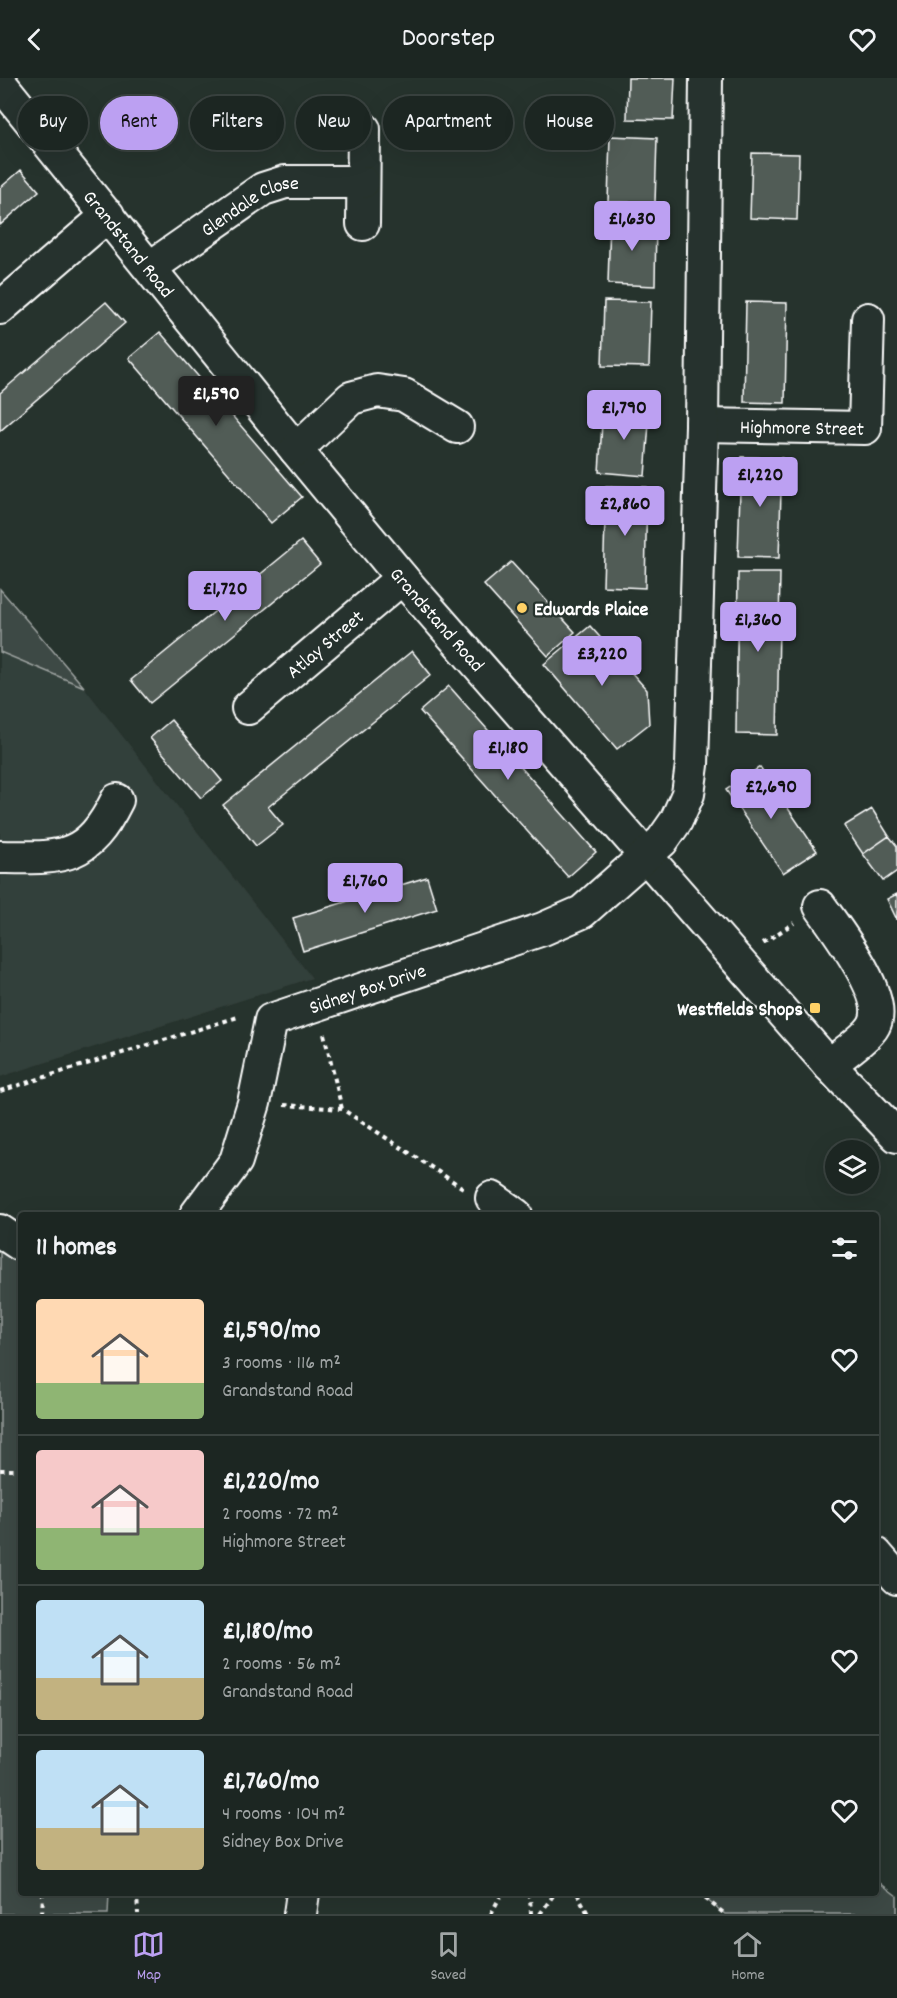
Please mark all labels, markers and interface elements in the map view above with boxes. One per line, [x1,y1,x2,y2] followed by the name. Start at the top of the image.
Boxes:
[402,20,495,59] text: Doorstep
[18,23,51,56] icon: back
[846,23,879,56] icon: heart
[18,96,88,150] chip: Buy
[100,96,178,150] chip: Rent
[190,96,284,150] chip: Filters
[296,96,371,150] chip: New
[383,96,513,150] chip: Apartment
[525,96,614,150] chip: House
[196,171,299,245] street label: Glendale Close
[75,185,179,305] street label: Grandstand Road
[583,201,681,252] pin: £1,630
[608,206,656,234] text: £1,630
[167,376,265,427] pin: £1,590
[192,381,240,409] text: £1,590
[575,390,673,441] pin: £1,790
[601,395,647,423] text: £1,790
[740,415,864,445] street label: Highmore Street
[711,457,809,508] pin: £1,220
[737,462,783,490] text: £1,220
[576,486,674,537] pin: £2,860
[599,491,651,519] text: £2,860
[382,562,489,679] street label: Grandstand Road
[176,571,274,622] pin: £1,720
[202,576,248,604] text: £1,720
[534,597,648,625] place label: Edwards Plaice
[515,601,529,615] marker: Edwards Plaice
[709,602,807,653] pin: £1,360
[281,605,371,687] street label: Atlay Street
[734,607,782,635] text: £1,360
[553,636,651,687] pin: £3,220
[576,641,628,669] text: £3,220
[459,730,557,781] pin: £1,180
[487,735,529,763] text: £1,180
[722,769,820,820] pin: £2,690
[745,774,797,802] text: £2,690
[316,863,414,914] pin: £1,760
[342,868,388,896] text: £1,760
[306,958,430,1023] street label: Sidney Box Drive
[677,997,803,1025] place label: Westfields Shops
[808,1001,822,1015] marker: Westfields Shops
[825,1140,879,1194] map controls
[825,1140,879,1194] button: layers
[36,1230,117,1267] text: 11 homes
[828,1232,861,1265] icon: filters
[222,1313,321,1350] text: £1,590/mo
[84,1323,156,1395] icon: home
[828,1343,861,1376] icon: heart
[222,1350,341,1378] text: 3 rooms · 116 m²
[222,1378,353,1406] text: Grandstand Road
[222,1464,319,1501] text: £1,220/mo
[84,1474,156,1546] icon: home
[828,1494,861,1527] icon: heart
[222,1501,338,1529] text: 2 rooms · 72 m²
[222,1529,346,1557] text: Highmore Street
[222,1614,313,1651] text: £1,180/mo
[84,1624,156,1696] icon: home
[828,1644,861,1677] icon: heart
[222,1651,341,1679] text: 2 rooms · 56 m²
[222,1679,353,1707] text: Grandstand Road
[222,1764,319,1801] text: £1,760/mo
[84,1774,156,1846] icon: home
[828,1794,861,1827] icon: heart
[222,1801,345,1829] text: 4 rooms · 104 m²
[222,1829,344,1857] text: Sidney Box Drive
[132,1928,165,1987] tab: Map
[430,1928,466,1987] tab: Saved
[731,1928,765,1987] tab: Home

